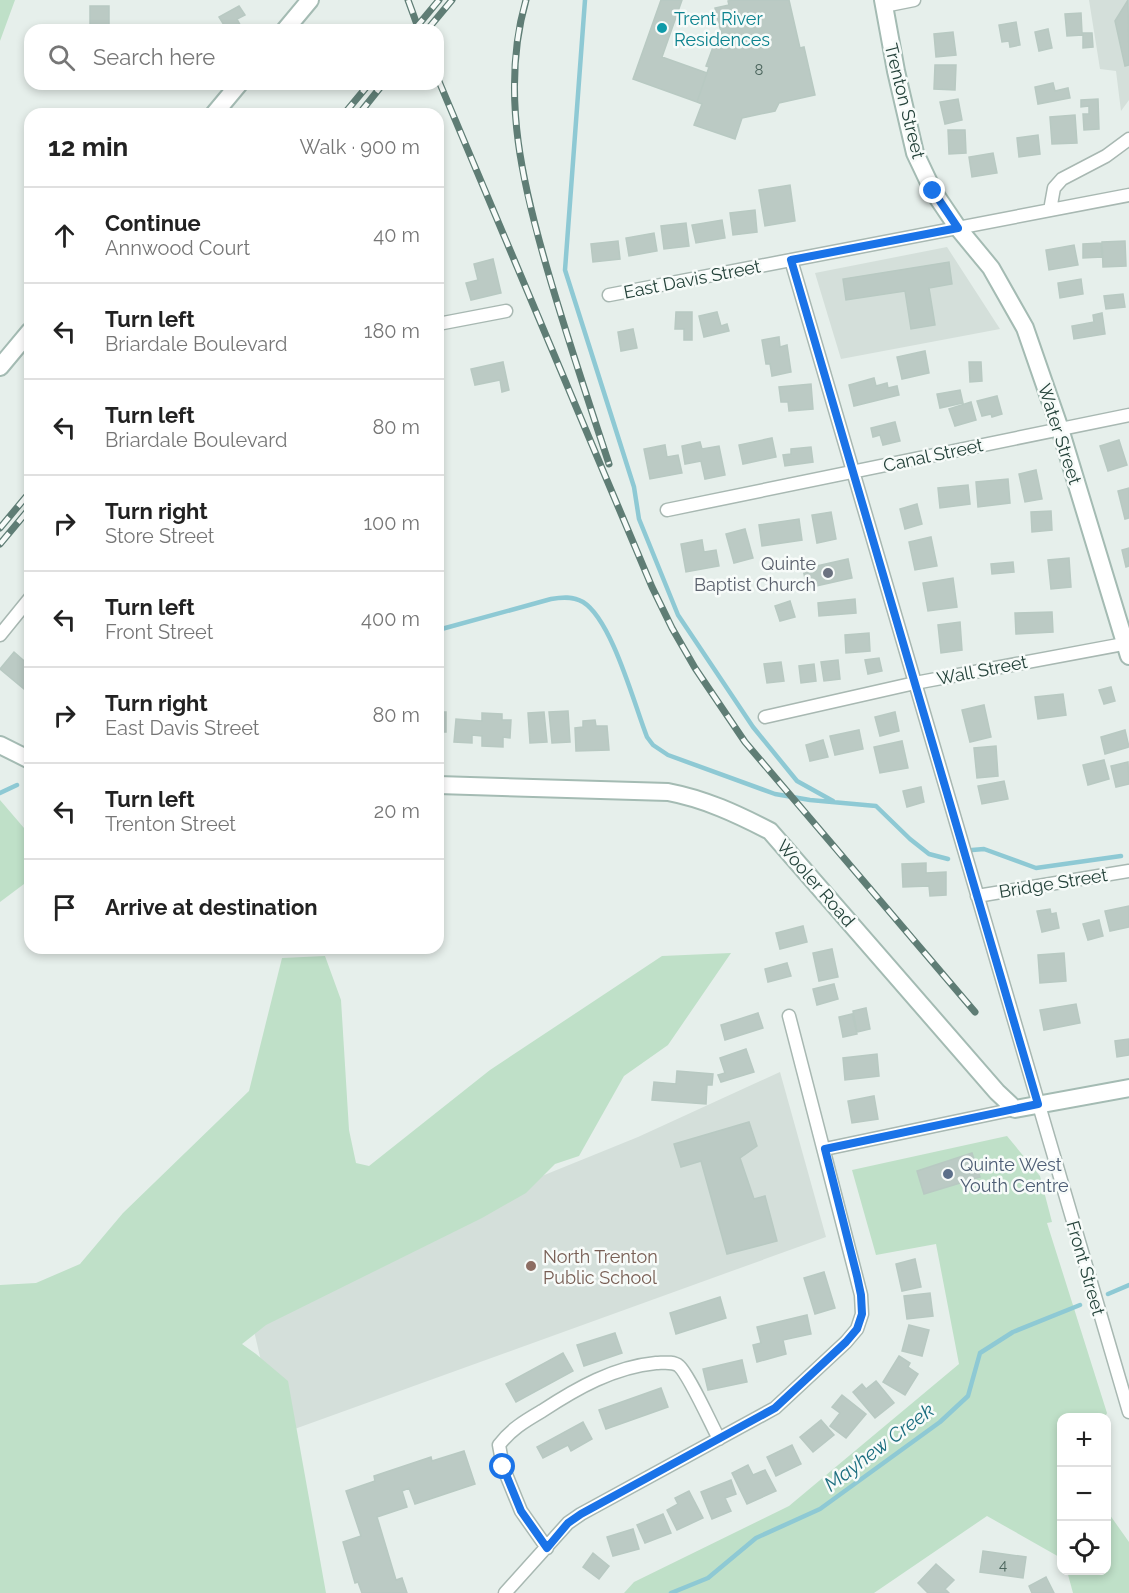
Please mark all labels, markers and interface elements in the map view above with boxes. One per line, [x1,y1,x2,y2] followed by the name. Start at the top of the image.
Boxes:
[674,8,770,50] place label: Trent River Residences
[655,21,669,35] marker: Trent River Residences
[24,24,444,90] search box
[45,41,78,74] icon: search
[881,41,929,161] street label: Trenton Street
[93,44,215,70] text: Search here
[755,61,764,79] house number: 8
[48,132,128,162] text: 12 min
[300,135,420,159] text: Walk · 900 m
[919,177,945,203] route end
[105,210,201,236] text: Continue
[48,219,81,252] icon: ahead
[373,223,420,247] text: 40 m
[105,236,250,260] text: Annwood Court
[622,255,762,303] street label: East Davis Street
[105,306,195,332] text: Turn left
[48,315,81,348] icon: left
[364,319,420,343] text: 180 m
[105,332,287,356] text: Briardale Boulevard
[1034,381,1086,487] street label: Water Street
[105,402,195,428] text: Turn left
[48,411,81,444] icon: left
[372,415,420,439] text: 80 m
[105,428,287,452] text: Briardale Boulevard
[881,434,985,476] street label: Canal Street
[105,498,208,524] text: Turn right
[48,507,81,540] icon: right
[363,511,420,535] text: 100 m
[105,524,214,548] text: Store Street
[694,553,816,595] place label: Quinte Baptist Church
[821,566,835,580] marker: Quinte Baptist Church
[105,594,195,620] text: Turn left
[48,603,81,636] icon: left
[361,607,420,631] text: 400 m
[105,620,213,644] text: Front Street
[935,651,1029,689] street label: Wall Street
[105,690,208,716] text: Turn right
[48,699,81,732] icon: right
[372,703,420,727] text: 80 m
[105,716,260,740] text: East Davis Street
[105,786,195,812] text: Turn left
[48,795,81,828] icon: left
[374,799,420,823] text: 20 m
[105,812,236,836] text: Trenton Street
[773,835,859,931] street label: Wooler Road
[997,864,1109,902] street label: Bridge Street
[48,891,81,924] icon: arrive
[105,894,318,920] text: Arrive at destination
[960,1154,1069,1196] place label: Quinte West Youth Centre
[941,1167,955,1181] marker: Quinte West Youth Centre
[1062,1218,1110,1318] street label: Front Street
[543,1246,658,1288] place label: North Trenton Public School
[524,1259,538,1273] marker: North Trenton Public School
[819,1398,939,1496] water label: Mayhew Creek
[1057,1413,1111,1575] map controls
[1057,1413,1111,1467] button: +
[489,1453,515,1479] route start
[1057,1467,1111,1521] button: −
[1057,1521,1111,1575] button: locate
[999,1556,1007,1574] house number: 4

